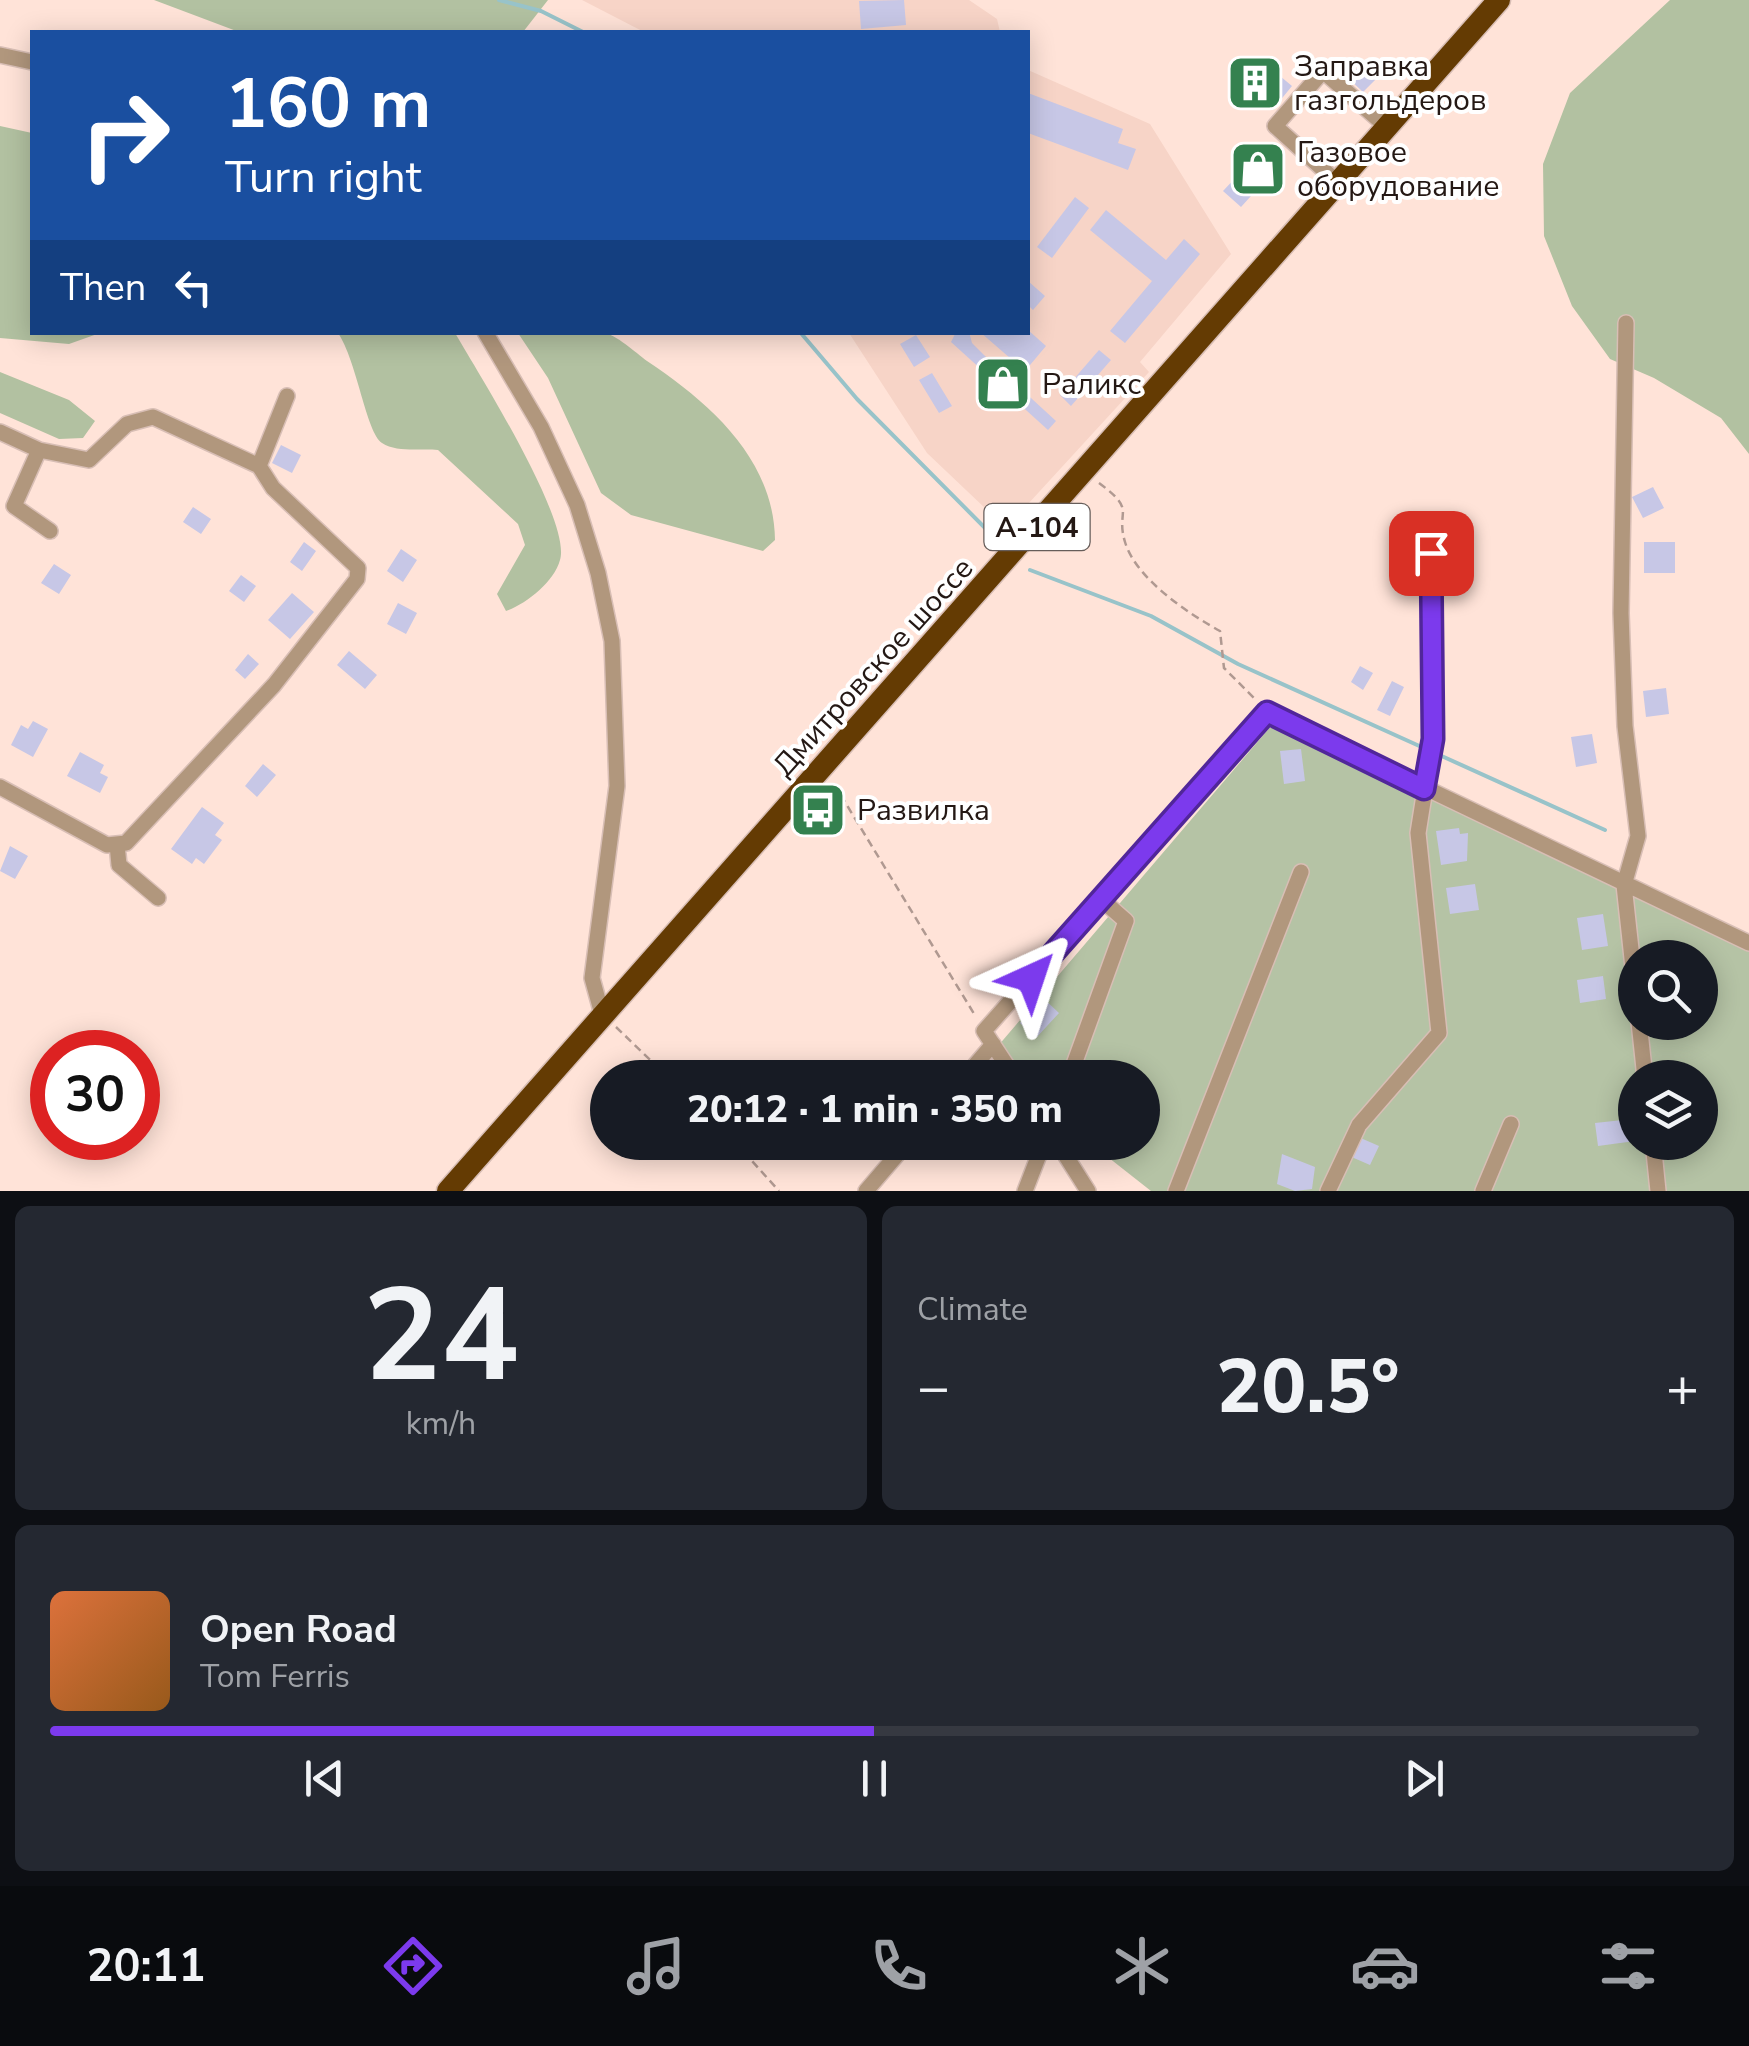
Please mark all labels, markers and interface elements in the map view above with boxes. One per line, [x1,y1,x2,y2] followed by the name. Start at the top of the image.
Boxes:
[1294,46,1486,121] place label: Заправка газгольдеров
[1225,53,1285,113] building icon: Заправка газгольдеров
[225,56,431,152] text: 160 m
[60,70,190,200] icon: right
[1297,132,1500,207] place label: Газовое оборудование
[1228,139,1288,199] shop icon: Газовое оборудование
[225,147,422,208] text: Turn right
[166,260,221,315] icon: left
[60,262,146,313] text: Then
[973,354,1033,414] shop icon: Раликс
[1042,364,1142,405] place label: Раликс
[984,504,1090,550] road number: А-104
[1389,511,1474,596] pin
[1404,526,1459,581] icon: arrive
[764,549,983,786] street label: Дмитровское шоссе
[788,780,848,840] bus stop icon: Развилка
[857,790,990,831] place label: Развилка
[979,926,1083,1030] position arrow
[1618,940,1718,1160] map controls
[1618,940,1718,1040] button: search
[30,1030,160,1160] speed limit sign: 30
[1618,1060,1718,1160] button: layers
[687,1084,1063,1135] text: 20:12 · 1 min · 350 m
[363,1248,519,1425] text: 24
[917,1288,1028,1331] text: Climate
[1216,1336,1400,1438] text: 20.5°
[917,1350,950,1425] text: −
[1666,1350,1699,1425] text: +
[406,1402,476,1445] text: km/h
[200,1604,397,1655] text: Open Road
[200,1655,350,1698] text: Tom Ferris
[297,1751,352,1806] icon: previous
[847,1751,902,1806] icon: pause
[1397,1751,1452,1806] icon: next
[378,1931,448,2001] icon: directions
[621,1931,691,2001] icon: music
[864,1931,934,2001] icon: phone
[1107,1931,1177,2001] icon: climate
[1350,1931,1420,2001] icon: car
[1593,1931,1663,2001] icon: filters
[86,1936,206,1997] text: 20:11

